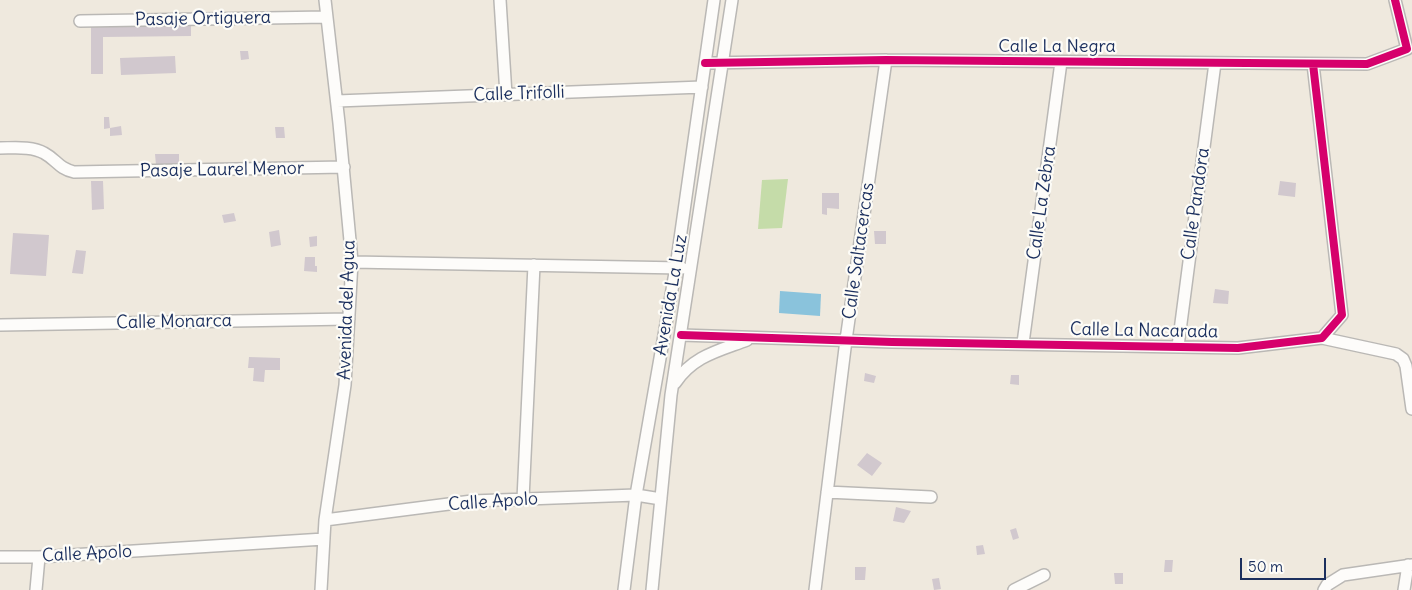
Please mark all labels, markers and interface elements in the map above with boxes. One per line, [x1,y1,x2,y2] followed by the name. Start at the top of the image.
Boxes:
[135,7,271,31] street label: Pasaje Ortiguera
[998,36,1116,58] street label: Calle La Negra
[473,82,565,106] street label: Calle Trifolli
[1023,145,1061,261] street label: Calle La Zebra
[1177,146,1215,262] street label: Calle Pandora
[140,158,304,182] street label: Pasaje Laurel Menor
[839,181,879,321] street label: Calle Saltacercas
[650,233,692,357] street label: Avenida La Luz
[334,240,360,380] street label: Avenida del Agua
[116,310,232,334] street label: Calle Monarca
[1070,319,1218,343] street label: Calle La Nacarada
[447,488,539,516] street label: Calle Apolo
[41,541,133,567] street label: Calle Apolo
[1242,548,1328,580] scale bar
[1248,557,1283,576] text: 50 m

